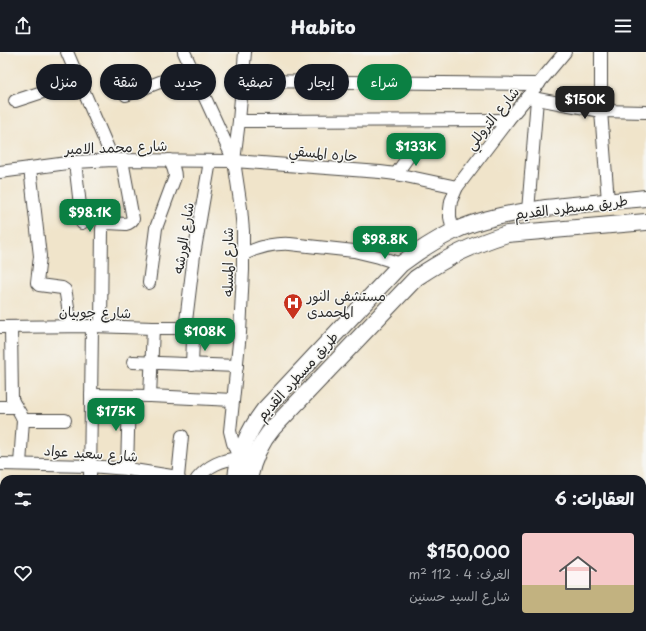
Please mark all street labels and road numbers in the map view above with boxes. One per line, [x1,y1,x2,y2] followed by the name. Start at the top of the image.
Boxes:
[460,82,526,156] street label: شارع التروللي
[63,135,168,159] street label: شارع محمد الامير
[288,140,358,169] street label: حاره المسقي
[513,190,629,225] street label: طريق مسطرد القديم
[167,201,199,275] street label: شارع الورشه
[217,227,238,297] street label: شارع المسله
[59,301,131,323] street label: شارع جوبيان
[251,327,344,426] street label: طريق مسطرد القديم
[43,439,139,467] street label: شارع سعيد عواد

